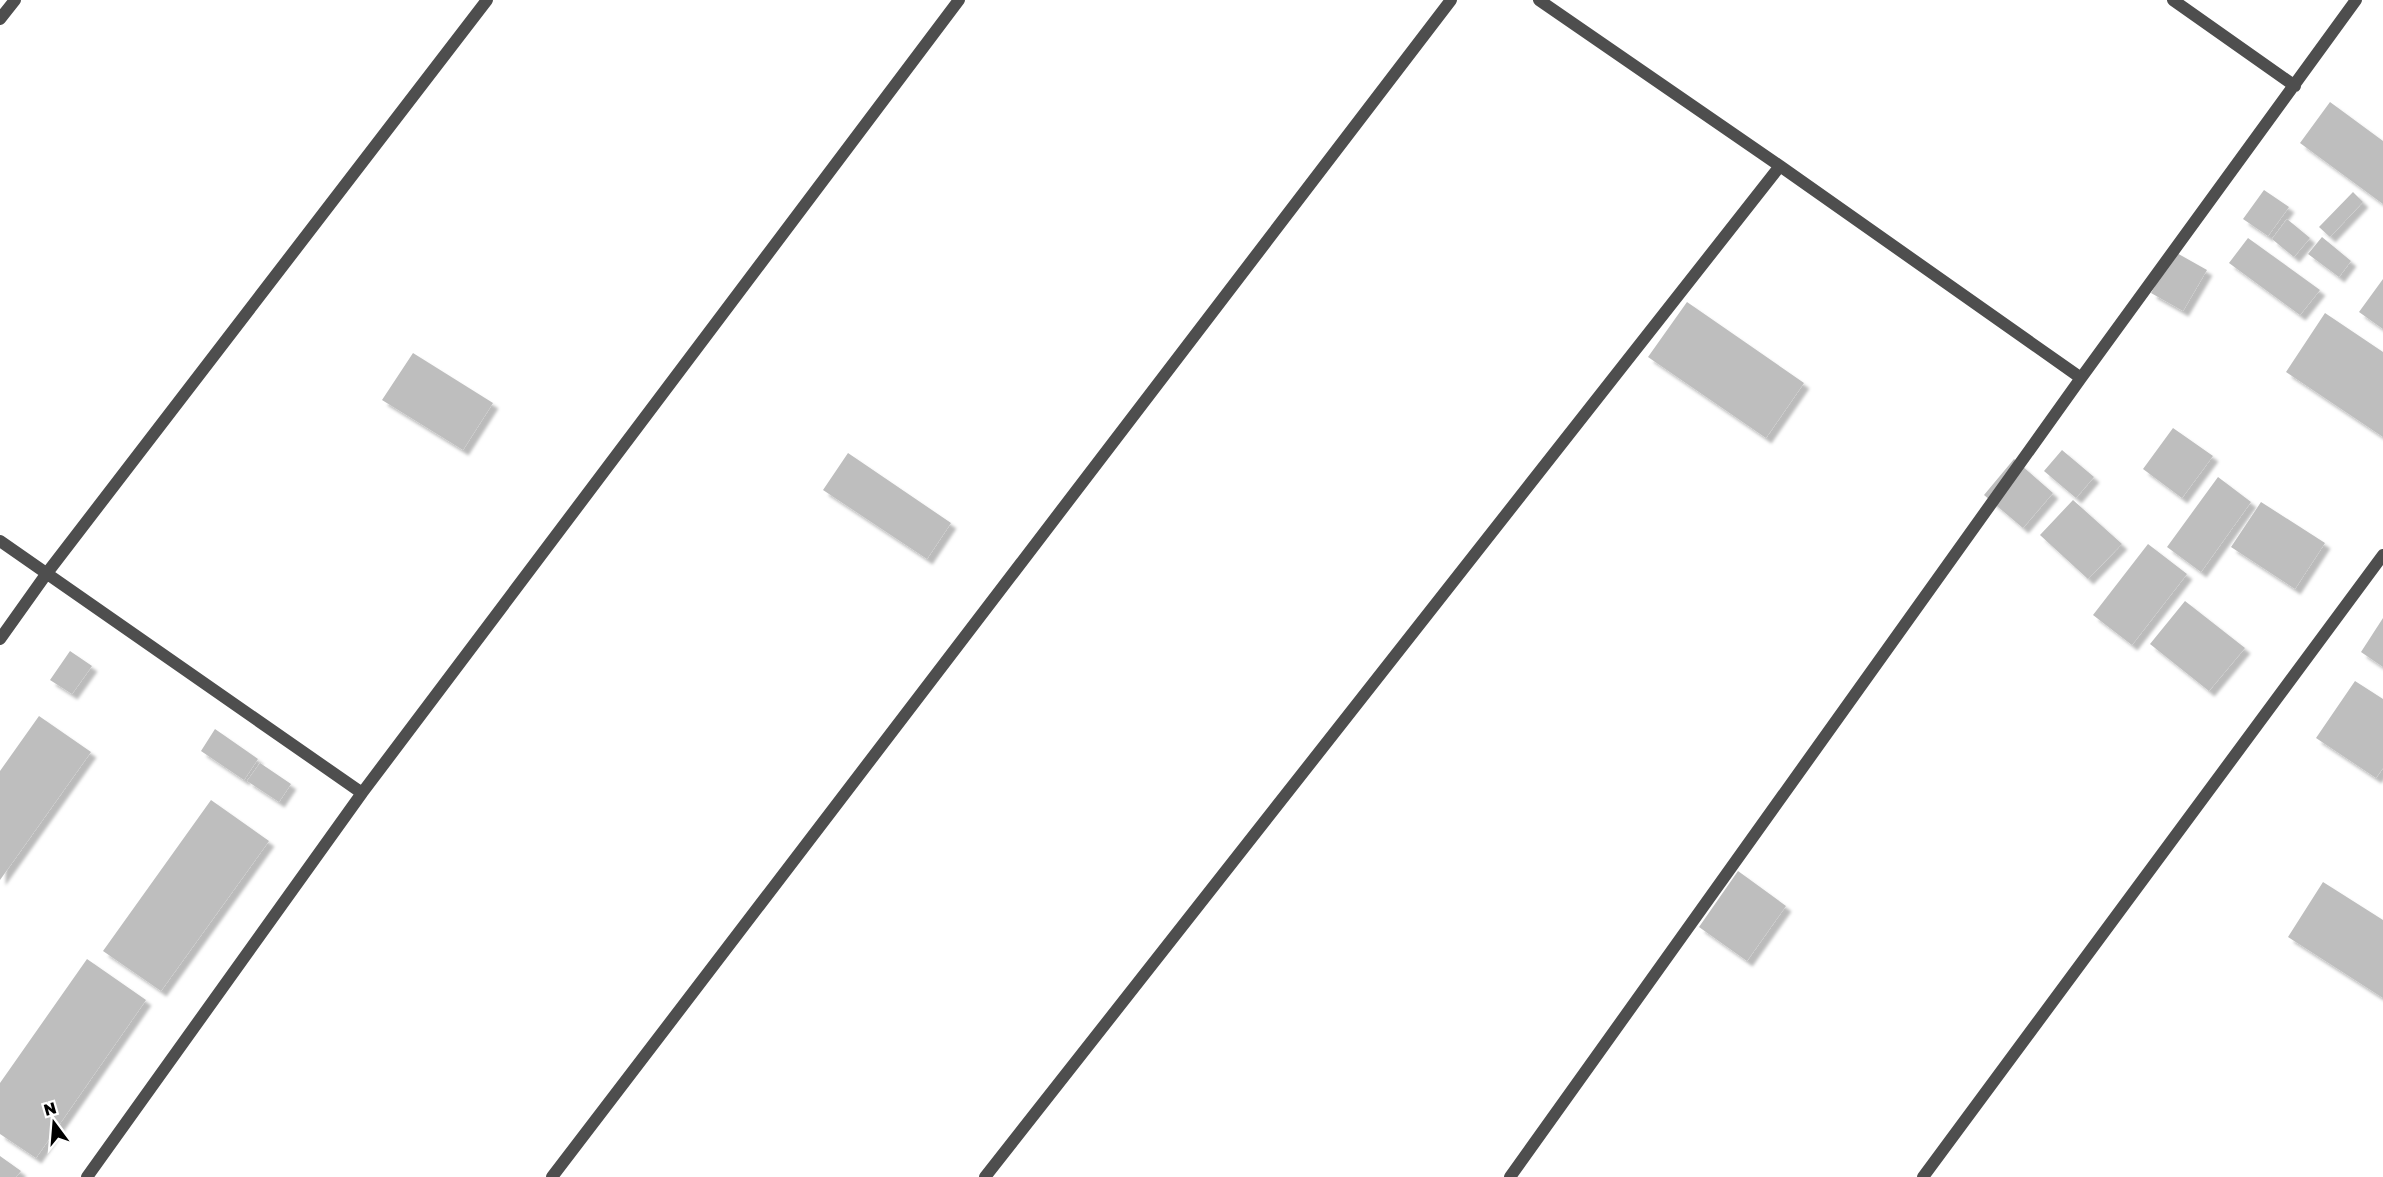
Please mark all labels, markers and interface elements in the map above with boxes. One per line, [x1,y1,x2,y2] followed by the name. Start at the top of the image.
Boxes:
[24,1093,84,1153] north arrow
[41,1097,58,1120] text: N

